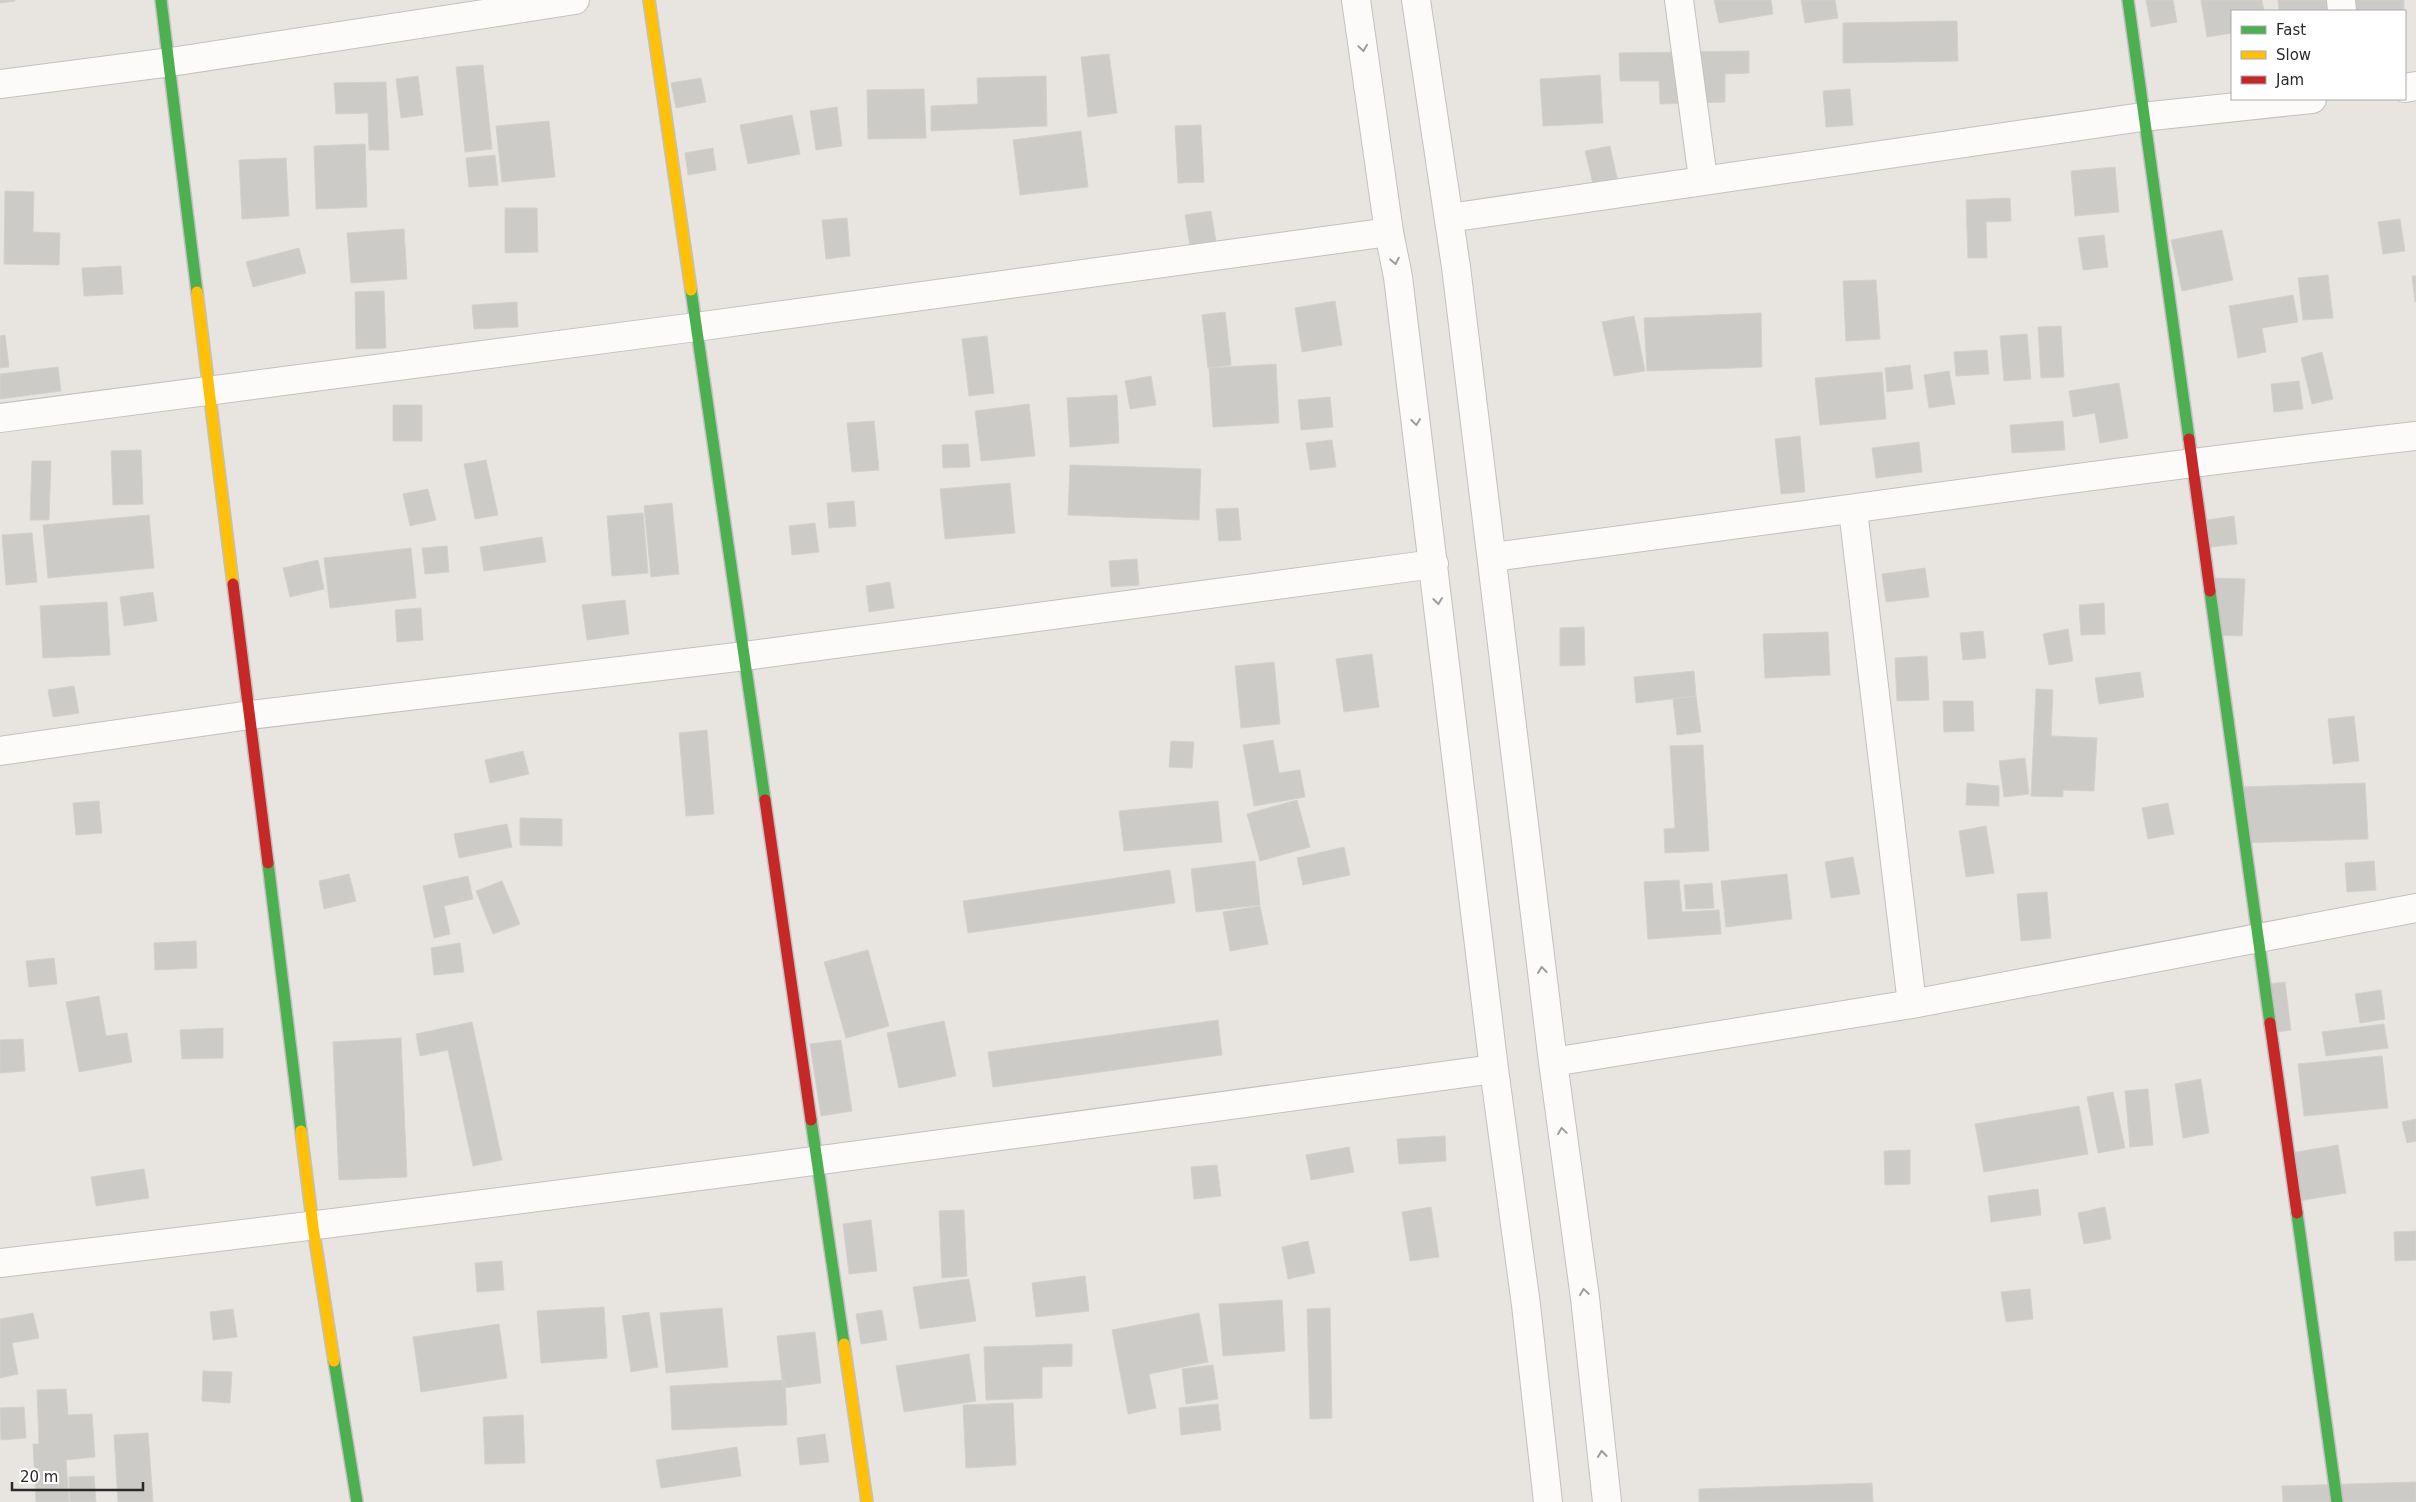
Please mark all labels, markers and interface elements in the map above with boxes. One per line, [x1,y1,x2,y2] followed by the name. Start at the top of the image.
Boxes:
[2231,10,2406,100] legend
[2276,21,2306,39] text: Fast
[1357,45,1368,53] one-way arrow
[2276,46,2311,64] text: Slow
[2275,71,2304,89] text: Jam
[1389,256,1400,265] one-way arrow
[1410,418,1421,426] one-way arrow
[1432,597,1443,605] one-way arrow
[1537,966,1548,974] one-way arrow
[1557,1127,1568,1135] one-way arrow
[1580,1288,1590,1296] one-way arrow
[1597,1449,1608,1457] one-way arrow
[12,1460,144,1492] scale bar
[20,1468,58,1486] text: 20 m

